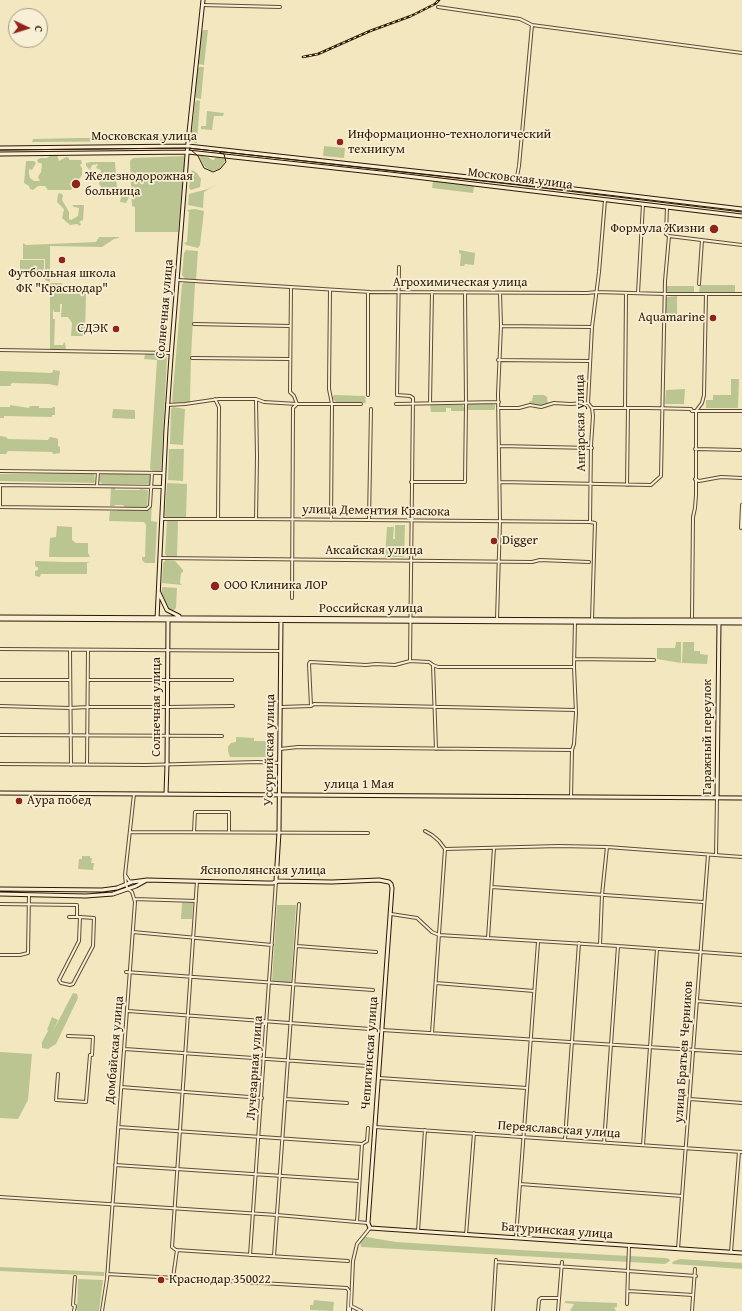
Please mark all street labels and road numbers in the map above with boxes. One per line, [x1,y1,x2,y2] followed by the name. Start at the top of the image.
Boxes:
[91,129,197,145] street label: Московская улица
[467,165,573,193] street label: Московская улица
[153,259,177,359] street label: Солнечная улица
[393,275,527,291] street label: Агрохимическая улица
[572,374,590,472] street label: Ангарская улица
[302,502,450,520] street label: улица Дементия Красюка
[325,543,423,559] street label: Аксайская улица
[319,601,423,617] street label: Российская улица
[149,657,165,757] street label: Солнечная улица
[700,679,716,795] street label: Гаражный переулок
[261,694,279,806] street label: Уссурийская улица
[324,777,394,793] street label: улица 1 Мая
[200,863,326,879] street label: Яснополянская улица
[671,980,697,1124] street label: улица Братьев Черников
[103,995,127,1105] street label: Домбайская улица
[358,996,382,1110] street label: Чепигинская улица
[244,1015,266,1121] street label: Лучезарная улица
[497,1118,621,1142] street label: Переяславская улица
[501,1219,613,1243] street label: Батуринская улица

